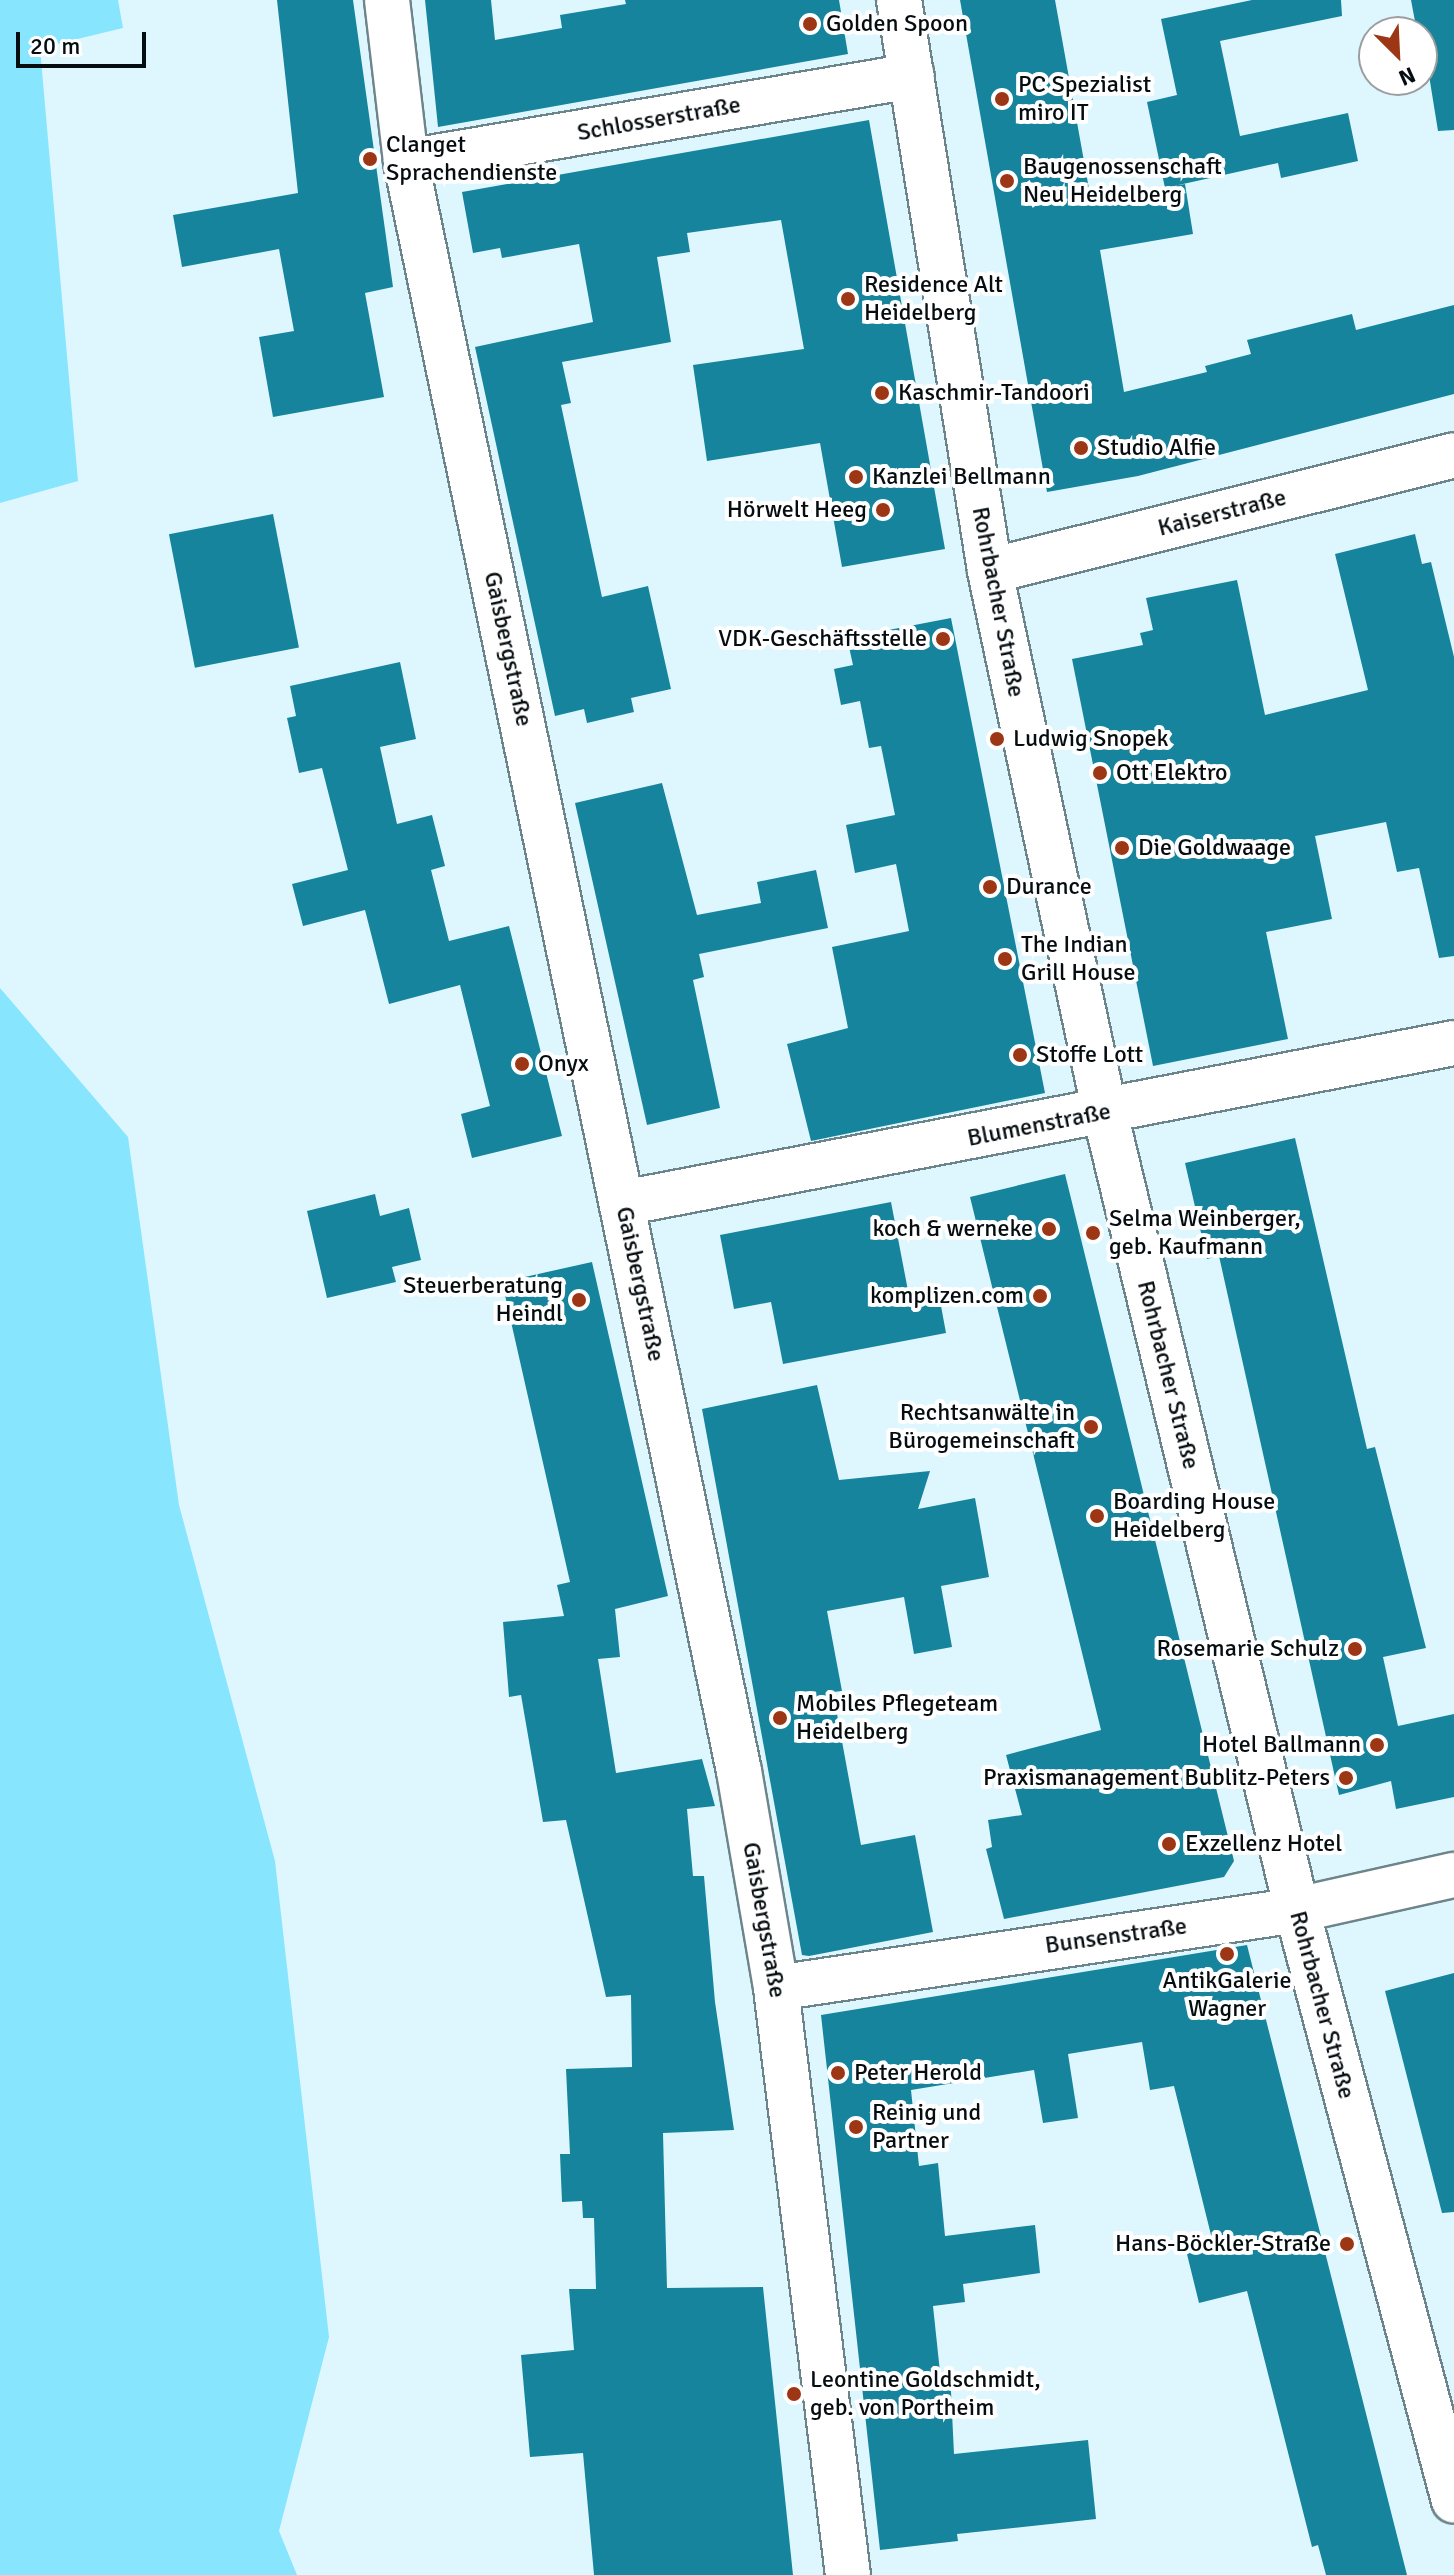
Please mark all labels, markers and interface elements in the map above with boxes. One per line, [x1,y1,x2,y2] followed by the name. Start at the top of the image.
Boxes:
[826,10,968,38] place label: Golden Spoon
[801,15,819,33] marker: Golden Spoon
[20,16,150,66] scale bar
[1358,16,1438,96] north arrow
[30,31,80,61] text: 20 m
[1395,61,1420,92] text: N
[1018,71,1151,127] place label: PC Spezialist miro IT
[575,90,743,148] street label: Schlosserstraße
[993,90,1011,108] marker: PC Spezialist miro IT
[386,131,557,187] place label: Clanget Sprachendienste
[361,150,379,168] marker: Clanget Sprachendienste
[1023,153,1222,209] place label: Baugenossenschaft Neu Heidelberg
[998,172,1016,190] marker: Baugenossenschaft Neu Heidelberg
[864,271,1003,327] place label: Residence Alt Heidelberg
[839,290,857,308] marker: Residence Alt Heidelberg
[898,379,1090,407] place label: Kaschmir-Tandoori
[873,384,891,402] marker: Kaschmir-Tandoori
[1097,434,1216,462] place label: Studio Alfie
[1072,439,1090,457] marker: Studio Alfie
[872,463,1051,491] place label: Kanzlei Bellmann
[847,468,865,486] marker: Kanzlei Bellmann
[1155,483,1289,543] street label: Kaiserstraße
[727,496,867,524] place label: Hörwelt Heeg
[874,501,892,519] marker: Hörwelt Heeg
[965,504,1031,700] street label: Rohrbacher Straße
[478,569,538,729] street label: Gaisbergstraße
[718,625,927,653] place label: VDK-Geschäftsstelle
[934,630,952,648] marker: VDK-Geschäftsstelle
[1013,725,1169,753] place label: Ludwig Snopek
[988,730,1006,748] marker: Ludwig Snopek
[1116,759,1228,787] place label: Ott Elektro
[1091,764,1109,782] marker: Ott Elektro
[1138,834,1291,862] place label: Die Goldwaage
[1113,839,1131,857] marker: Die Goldwaage
[1006,873,1092,901] place label: Durance
[981,878,999,896] marker: Durance
[1021,931,1136,987] place label: The Indian Grill House
[996,950,1014,968] marker: The Indian Grill House
[1036,1041,1143,1069] place label: Stoffe Lott
[1011,1046,1029,1064] marker: Stoffe Lott
[538,1050,589,1078] place label: Onyx
[513,1055,531,1073] marker: Onyx
[965,1097,1113,1153] street label: Blumenstraße
[610,1204,670,1364] street label: Gaisbergstraße
[1109,1205,1301,1261] place label: Selma Weinberger, geb. Kaufmann
[873,1215,1033,1243] place label: koch & werneke
[1040,1220,1058,1238] marker: koch & werneke
[1084,1224,1102,1242] marker: Selma Weinberger, geb. Kaufmann
[403,1272,563,1328] place label: Steuerberatung Heindl
[1131,1278,1205,1472] street label: Rohrbacher Straße
[870,1282,1024,1310] place label: komplizen.com
[1031,1287,1049,1305] marker: komplizen.com
[570,1291,588,1309] marker: Steuerberatung Heindl
[888,1399,1075,1455] place label: Rechtsanwälte in Bürogemeinschaft
[1082,1418,1100,1436] marker: Rechtsanwälte in Bürogemeinschaft
[1113,1488,1275,1544] place label: Boarding House Heidelberg
[1088,1507,1106,1525] marker: Boarding House Heidelberg
[1157,1635,1339,1663] place label: Rosemarie Schulz
[1346,1640,1364,1658] marker: Rosemarie Schulz
[796,1690,998,1746] place label: Mobiles Pflegeteam Heidelberg
[771,1709,789,1727] marker: Mobiles Pflegeteam Heidelberg
[1202,1731,1361,1759] place label: Hotel Ballmann
[1368,1736,1386,1754] marker: Hotel Ballmann
[983,1764,1330,1792] place label: Praxismanagement Bublitz-Peters
[1337,1769,1355,1787] marker: Praxismanagement Bublitz-Peters
[1185,1830,1342,1858] place label: Exzellenz Hotel
[1160,1835,1178,1853] marker: Exzellenz Hotel
[736,1840,792,2000] street label: Gaisbergstraße
[1283,1908,1361,2102] street label: Rohrbacher Straße
[1043,1912,1189,1960] street label: Bunsenstraße
[1218,1945,1236,1963] marker: AntikGalerie Wagner
[1162,1967,1292,2023] place label: AntikGalerie Wagner
[854,2059,982,2087] place label: Peter Herold
[829,2064,847,2082] marker: Peter Herold
[872,2099,981,2155] place label: Reinig und Partner
[847,2118,865,2136] marker: Reinig und Partner
[1115,2230,1331,2258] place label: Hans-Böckler-Straße
[1338,2235,1356,2253] marker: Hans-Böckler-Straße
[810,2366,1041,2422] place label: Leontine Goldschmidt, geb. von Portheim
[785,2385,803,2403] marker: Leontine Goldschmidt, geb. von Portheim

